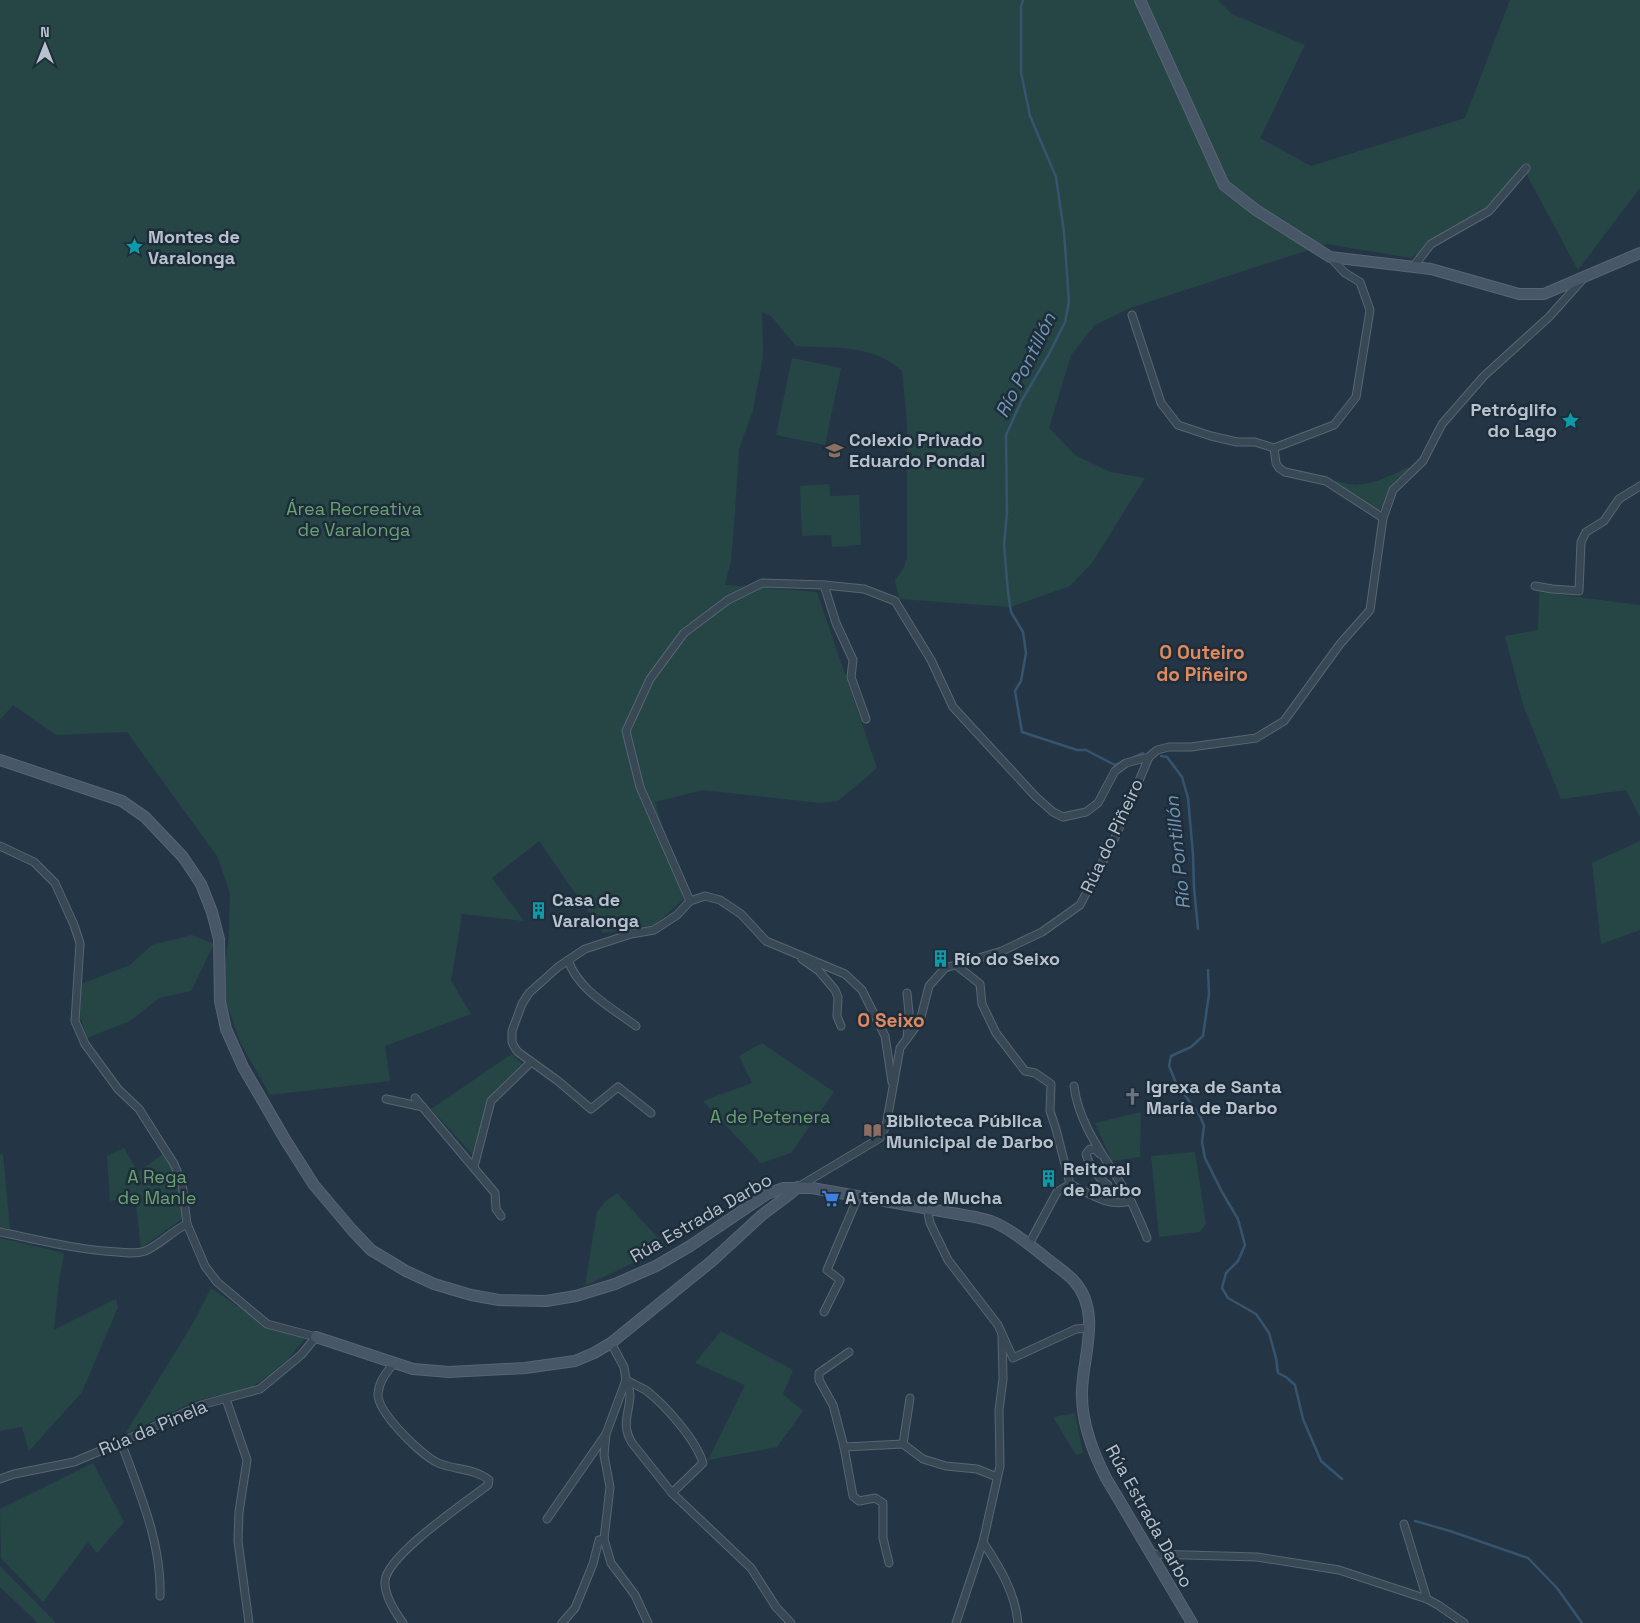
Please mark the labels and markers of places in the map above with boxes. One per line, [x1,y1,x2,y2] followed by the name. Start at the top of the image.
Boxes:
[148,225,240,269] place label: Montes de Varalonga
[124,237,144,257] place icon: Montes de Varalonga
[1471,398,1557,442] place label: Petróglifo do Lago
[1561,410,1581,430] place icon: Petróglifo do Lago
[849,428,985,472] place label: Colexio Privado Eduardo Pondal
[825,440,845,460] school or university icon: Colexio Privado Eduardo Pondal
[552,888,640,932] place label: Casa de Varalonga
[528,900,548,920] building icon: Casa de Varalonga
[954,947,1060,970] place label: Río do Seixo
[930,949,950,969] building icon: Río do Seixo
[1146,1075,1282,1119] place label: Igrexa de Santa María de Darbo
[1122,1087,1142,1107] church icon: Igrexa de Santa María de Darbo
[886,1109,1054,1153] place label: Biblioteca Pública Municipal de Darbo
[862,1121,882,1141] library icon: Biblioteca Pública Municipal de Darbo
[1063,1157,1141,1201] place label: Reitoral de Darbo
[1039,1169,1059,1189] building icon: Reitoral de Darbo
[845,1186,1003,1209] place label: A tenda de Mucha
[821,1188,841,1208] supermarket icon: A tenda de Mucha

